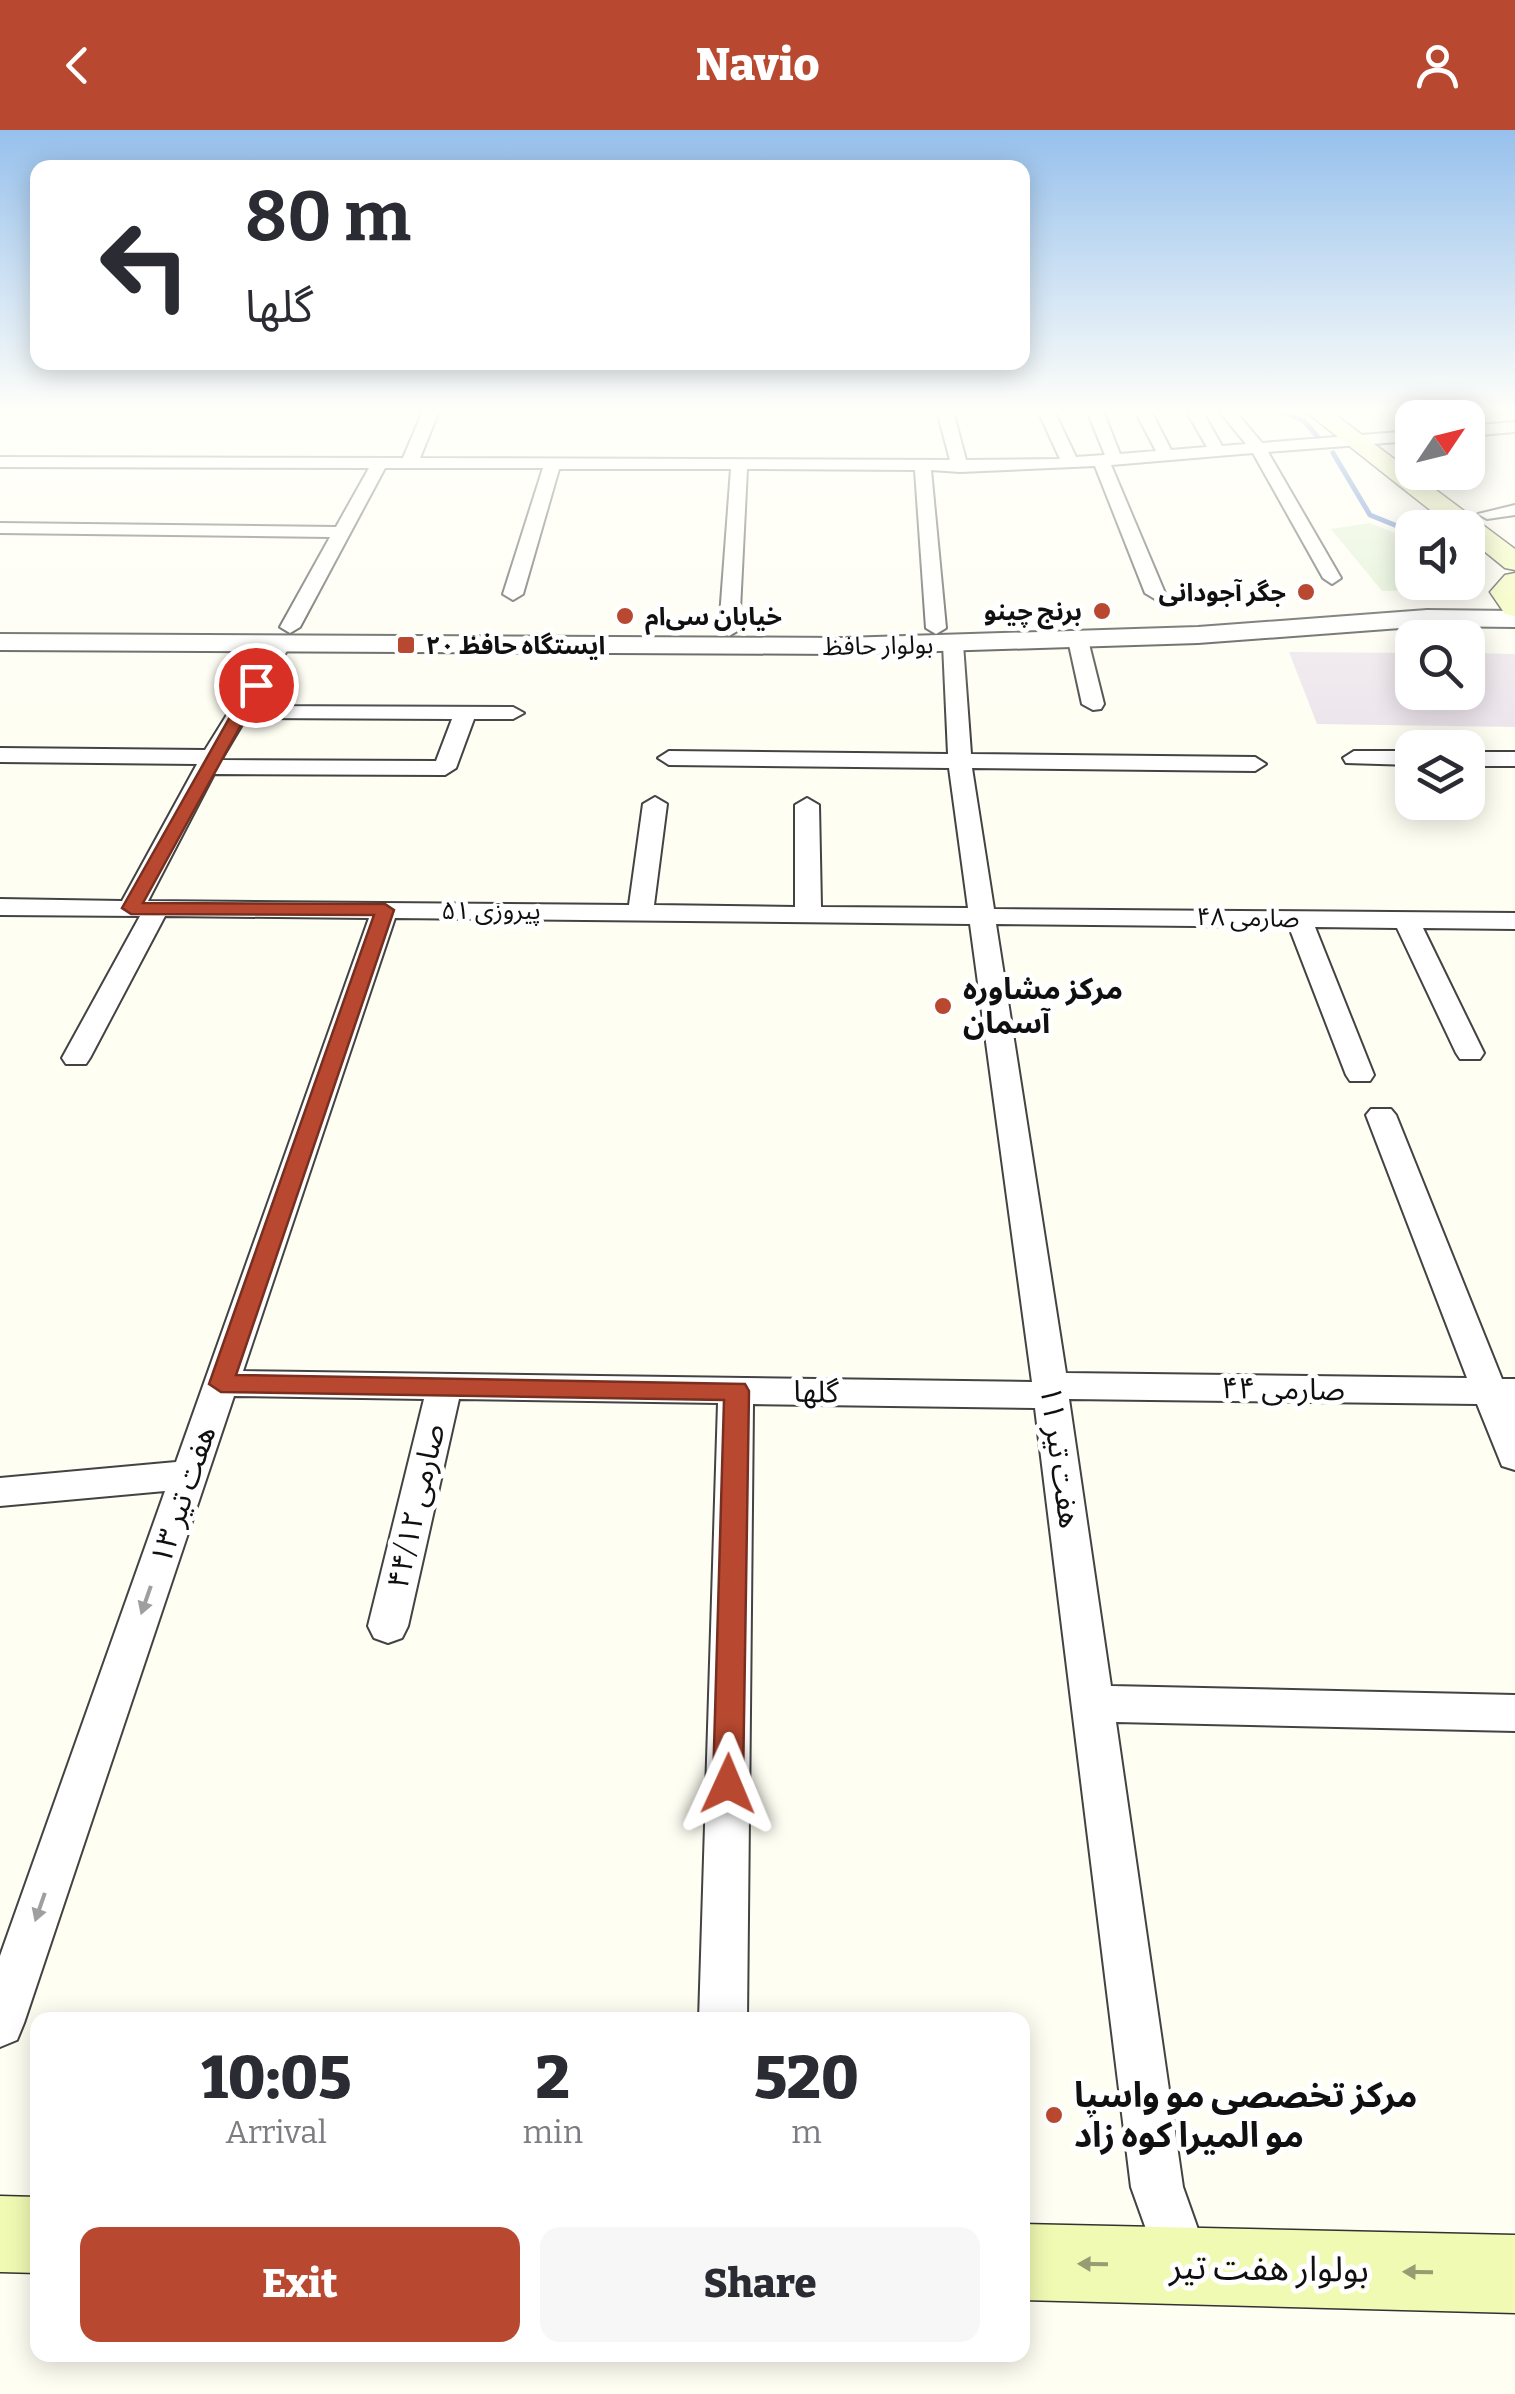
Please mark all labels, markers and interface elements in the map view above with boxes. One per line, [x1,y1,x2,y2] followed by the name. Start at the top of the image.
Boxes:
[50,38,105,93] icon: back
[696,38,819,92] text: Navio
[1410,38,1465,93] icon: person
[245,175,411,259] text: 80 m
[80,200,210,330] icon: left
[245,280,313,334] text: گلها
[1395,400,1485,490] north arrow
[1395,400,1485,820] map controls
[1395,510,1485,600] button: sound
[1159,578,1286,608] place label: جگر آجودانی
[1295,581,1317,603] marker: جگر آجودانی
[984,597,1082,630] place label: برنج چینو
[1091,600,1113,622] marker: برنج چینو
[645,602,782,635] place label: خیابان سی‌ام
[614,605,636,627] marker: خیابان سی‌ام
[1395,620,1485,710] button: search
[822,630,934,662] street label: بولوار حافظ
[426,631,605,661] place label: ایستگاه حافظ ۲۰
[395,634,417,656] marker: ایستگاه حافظ ۲۰
[214,643,299,728] pin
[229,658,284,713] icon: arrive
[1395,730,1485,820] button: layers
[441,896,541,926] street label: پیروزی ۵۱
[1196,902,1300,934] street label: صارمی ۴۸
[963,971,1123,1041] place label: مرکز مشاوره آسمان
[932,995,954,1017] marker: مرکز مشاوره آسمان
[1221,1370,1345,1408] street label: صارمی ۴۴
[793,1374,840,1410] street label: گلها
[1032,1384,1088,1530] street label: هفت تیر ۱۱
[380,1420,452,1592] street label: صارمی ۴۴/۱۲
[143,1421,223,1569] street label: هفت تیر ۱۳
[138,1586,153,1616] one-way arrow
[676,1732,780,1836] position arrow
[32,1893,47,1923] one-way arrow
[201,2042,351,2114] text: 10:05
[536,2042,570,2114] text: 2
[754,2042,859,2114] text: 520
[1074,2074,1417,2156] place label: مرکز تخصصی مو واسپا مو المیرا کوه زاد
[1043,2104,1065,2126] marker: مرکز تخصصی مو واسپا مو المیرا کوه زاد
[226,2113,327,2151] text: Arrival
[523,2113,583,2151] text: min
[791,2113,822,2151] text: m
[80,2227,520,2342] button: Exit
[540,2227,980,2342] button: Share
[1168,2245,1369,2291] street label: بولوار هفت تیر
[1076,2255,1108,2271] one-way arrow
[1401,2263,1433,2279] one-way arrow

